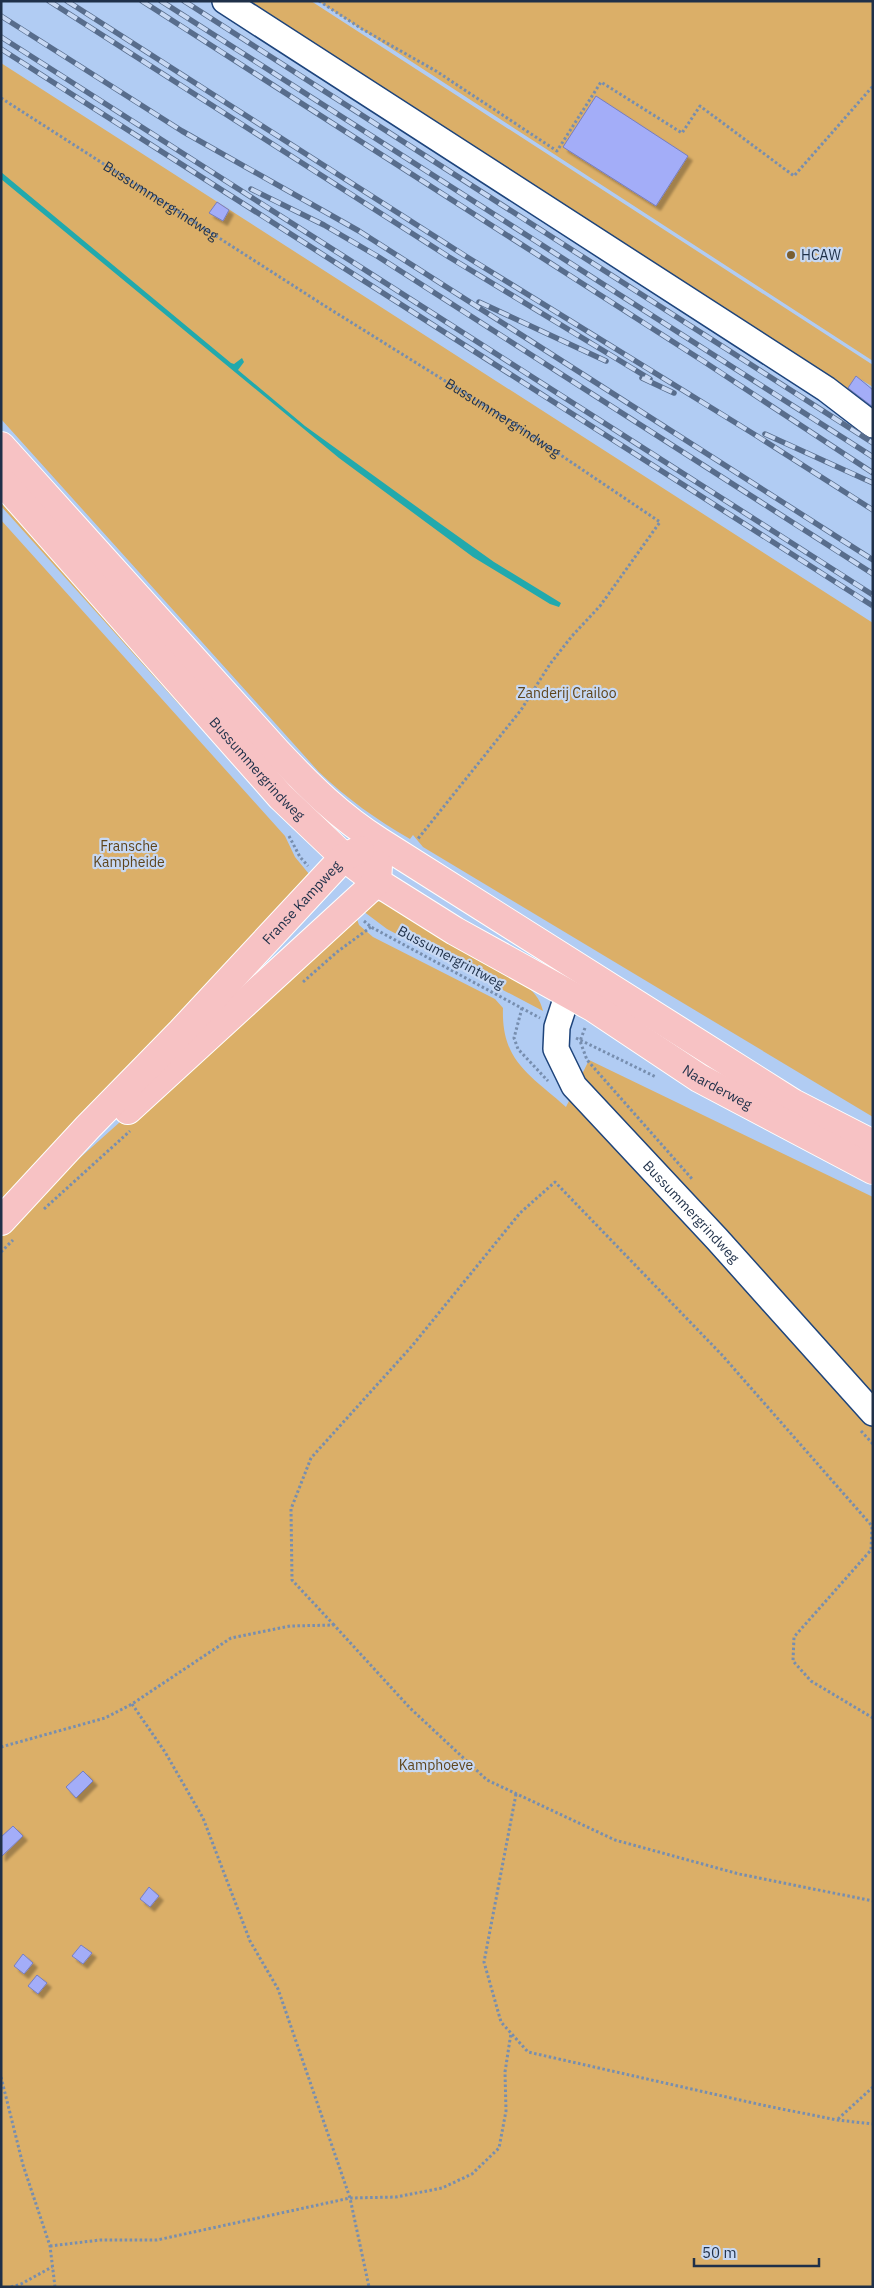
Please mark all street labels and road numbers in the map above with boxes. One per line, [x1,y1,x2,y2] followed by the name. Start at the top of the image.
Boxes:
[100,157,222,245] street label: Bussummergrindweg
[442,374,564,462] street label: Bussummergrindweg
[206,713,309,824] street label: Bussummergrindweg
[258,856,345,948] street label: Franse Kampweg
[395,921,508,993] street label: Bussumergrintweg
[679,1061,756,1114] street label: Naarderweg
[639,1157,744,1267] street label: Bussummergrindweg

